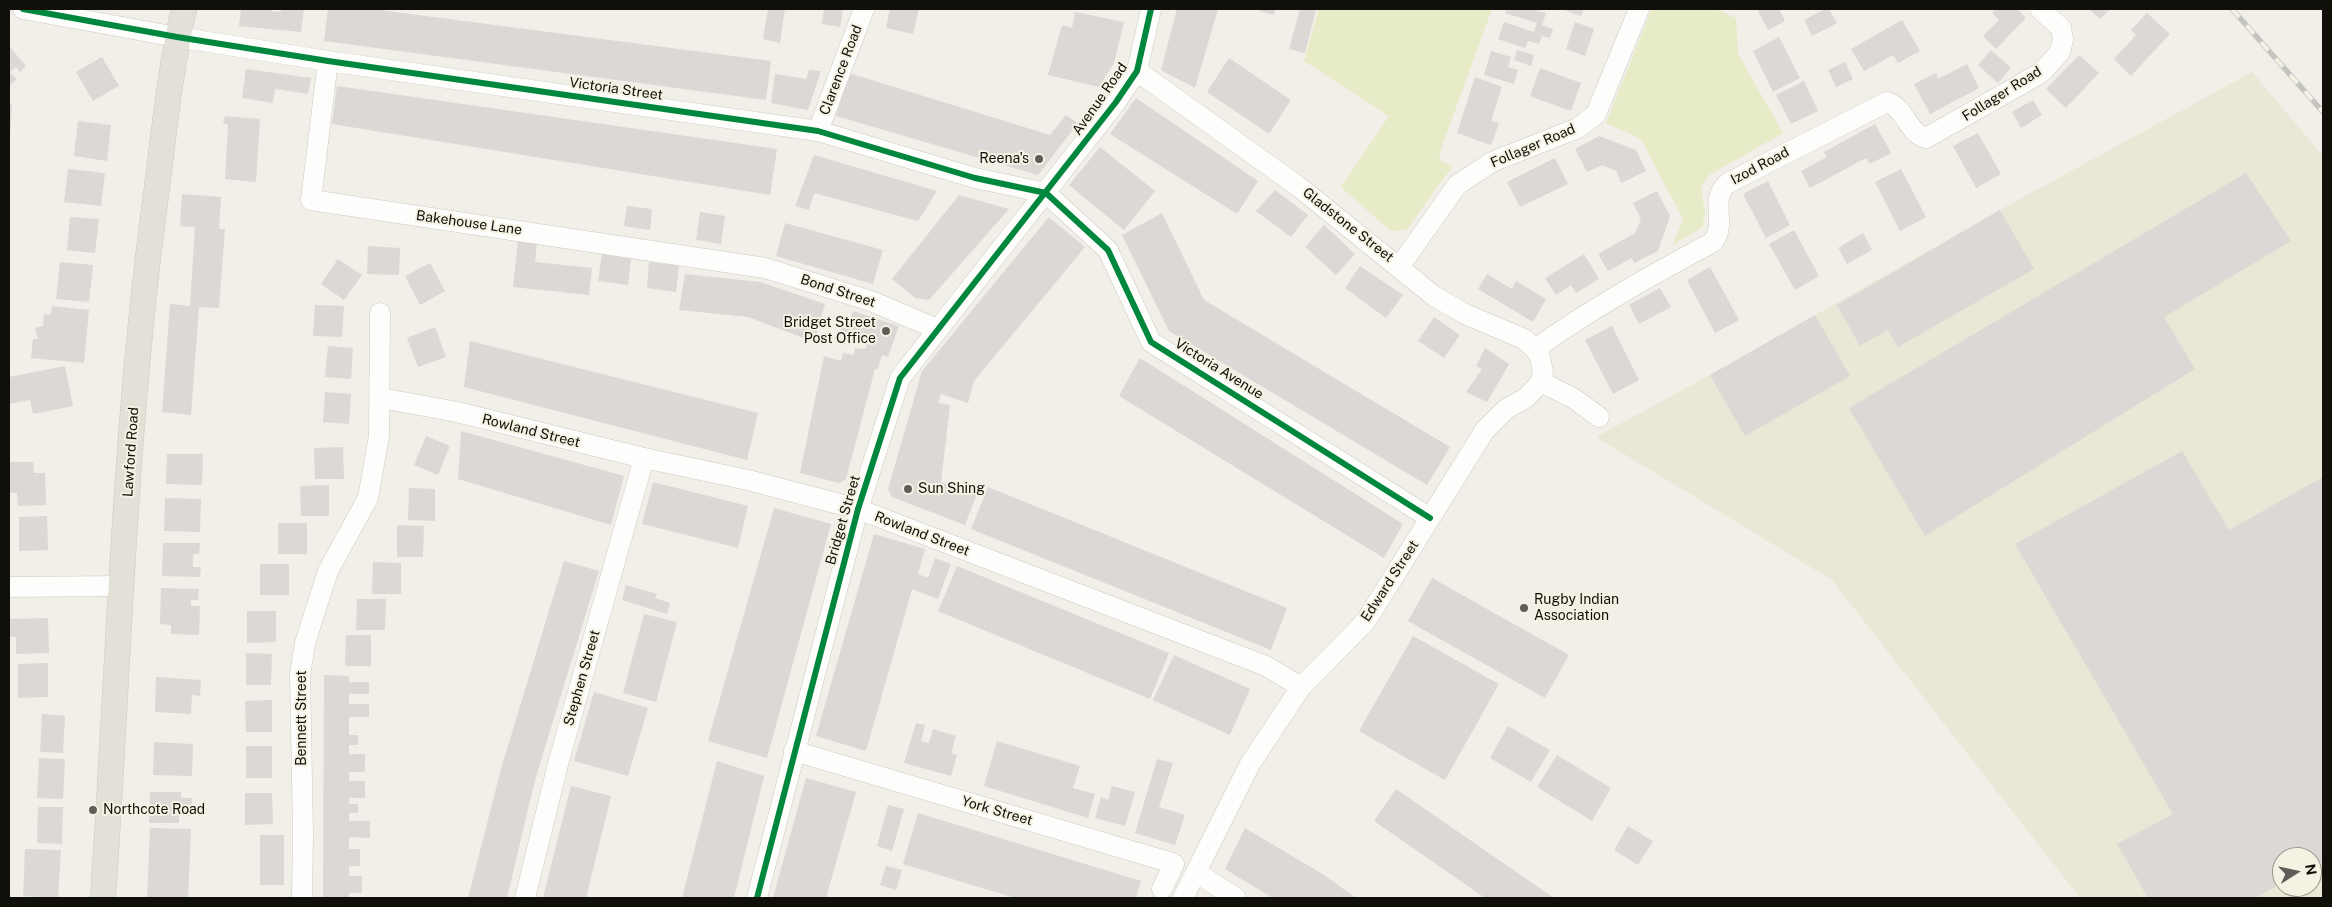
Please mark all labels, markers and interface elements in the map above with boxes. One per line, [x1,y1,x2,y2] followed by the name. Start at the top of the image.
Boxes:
[816,23,866,117] street label: Clarence Road
[1069,60,1131,138] street label: Avenue Road
[1959,63,2045,125] street label: Follager Road
[568,74,664,104] street label: Victoria Street
[1488,121,1578,171] street label: Follager Road
[1728,144,1792,188] street label: Izod Road
[979,151,1029,167] place label: Reena's
[1033,153,1045,165] marker: Reena's
[1299,184,1397,266] street label: Gladstone Street
[415,207,523,239] street label: Bakehouse Lane
[798,271,878,311] street label: Bond Street
[784,315,876,348] place label: Bridget Street Post Office
[880,325,892,337] marker: Bridget Street Post Office
[1172,335,1266,403] street label: Victoria Avenue
[119,407,143,497] street label: Lawford Road
[480,411,582,451] street label: Rowland Street
[822,473,864,567] street label: Bridget Street
[918,481,985,497] place label: Sun Shing
[902,483,914,495] marker: Sun Shing
[872,508,972,560] street label: Rowland Street
[1358,537,1422,625] street label: Edward Street
[1534,592,1619,624] place label: Rugby Indian Association
[1518,602,1530,614] marker: Rugby Indian Association
[560,628,604,728] street label: Stephen Street
[294,670,310,766] street label: Bennett Street
[960,793,1034,829] street label: York Street
[103,802,205,818] place label: Northcote Road
[87,804,99,816] marker: Northcote Road
[2272,847,2322,897] north arrow
[2302,863,2320,876] text: N

